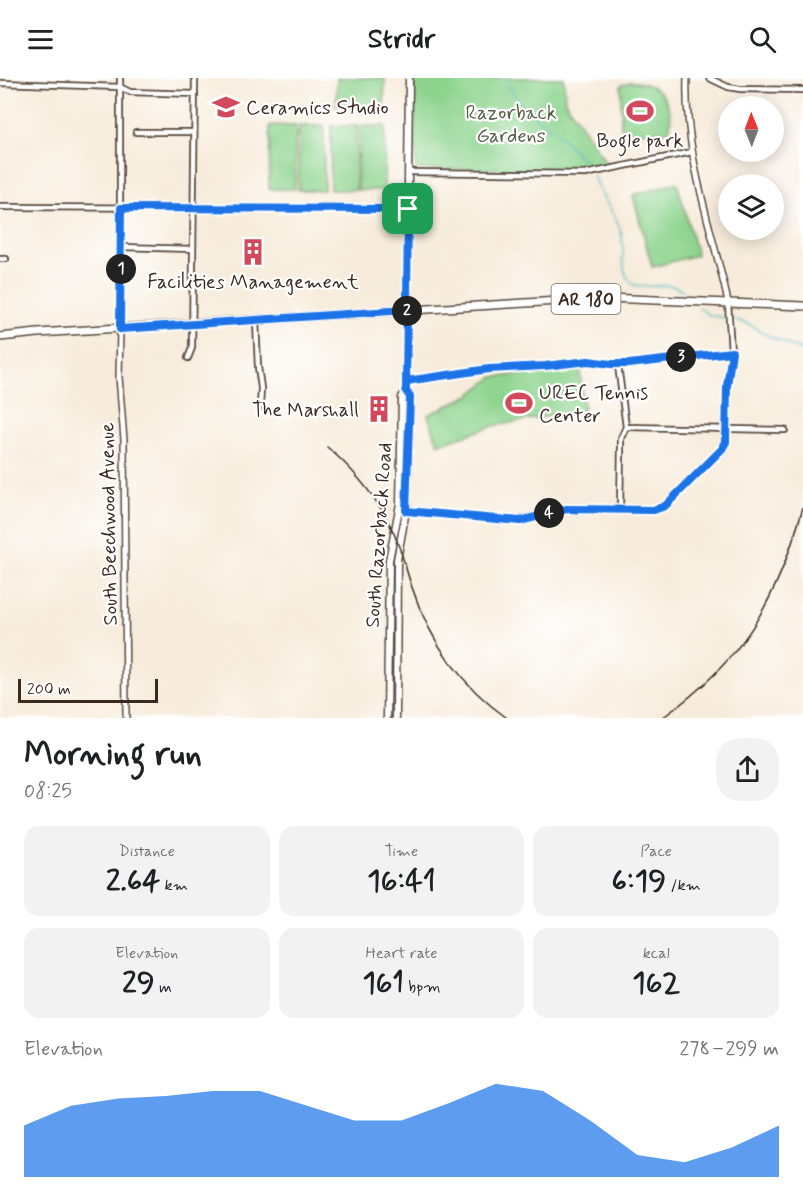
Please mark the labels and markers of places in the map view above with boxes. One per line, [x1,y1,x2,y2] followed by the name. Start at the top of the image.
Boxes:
[211,92,241,122] school or university icon: Ceramics Studio
[246,95,389,122] place label: Ceramics Studio
[625,96,655,126] sports icon: Bogle park
[596,128,684,157] place label: Bogle park
[382,183,433,234] pin
[238,237,268,267] building icon: Facilities Management
[106,254,136,284] pin: 1
[147,269,359,296] place label: Facilities Management
[392,296,422,326] pin: 2
[666,342,696,372] pin: 3
[539,380,648,430] place label: UREC Tennis Center
[504,388,534,418] sports icon: UREC Tennis Center
[364,394,394,424] building icon: The Marshall
[252,397,359,424] place label: The Marshall
[534,498,564,528] pin: 4

